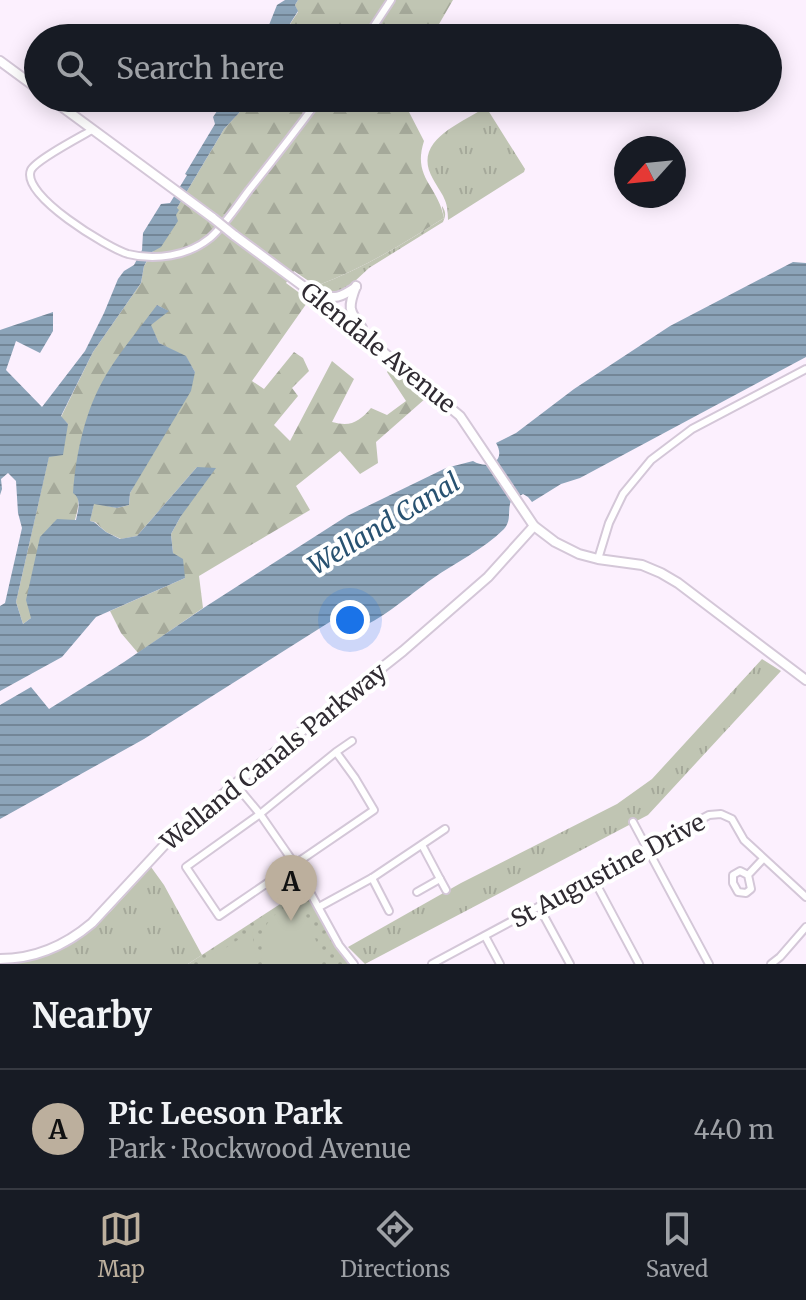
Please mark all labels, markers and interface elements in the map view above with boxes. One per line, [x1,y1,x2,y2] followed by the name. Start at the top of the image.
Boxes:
[24,24,782,112] search box
[52,46,96,90] icon: search
[116,49,284,87] text: Search here
[614,136,686,208] north arrow
[294,276,462,420] street label: Glendale Avenue
[302,465,466,582] water label: Welland Canal
[330,600,370,640] your location
[154,656,393,858] street label: Welland Canals Parkway
[505,806,710,935] street label: St Augustine Drive
[265,855,317,921] pin: A
[32,995,152,1037] text: Nearby
[108,1094,343,1132] text: Pic Leeson Park
[49,1113,67,1146] text: A
[694,1113,774,1146] text: 440 m
[108,1132,411,1165] text: Park · Rockwood Avenue
[98,1207,145,1283] tab: Map
[340,1207,450,1283] tab: Directions
[646,1207,708,1283] tab: Saved

